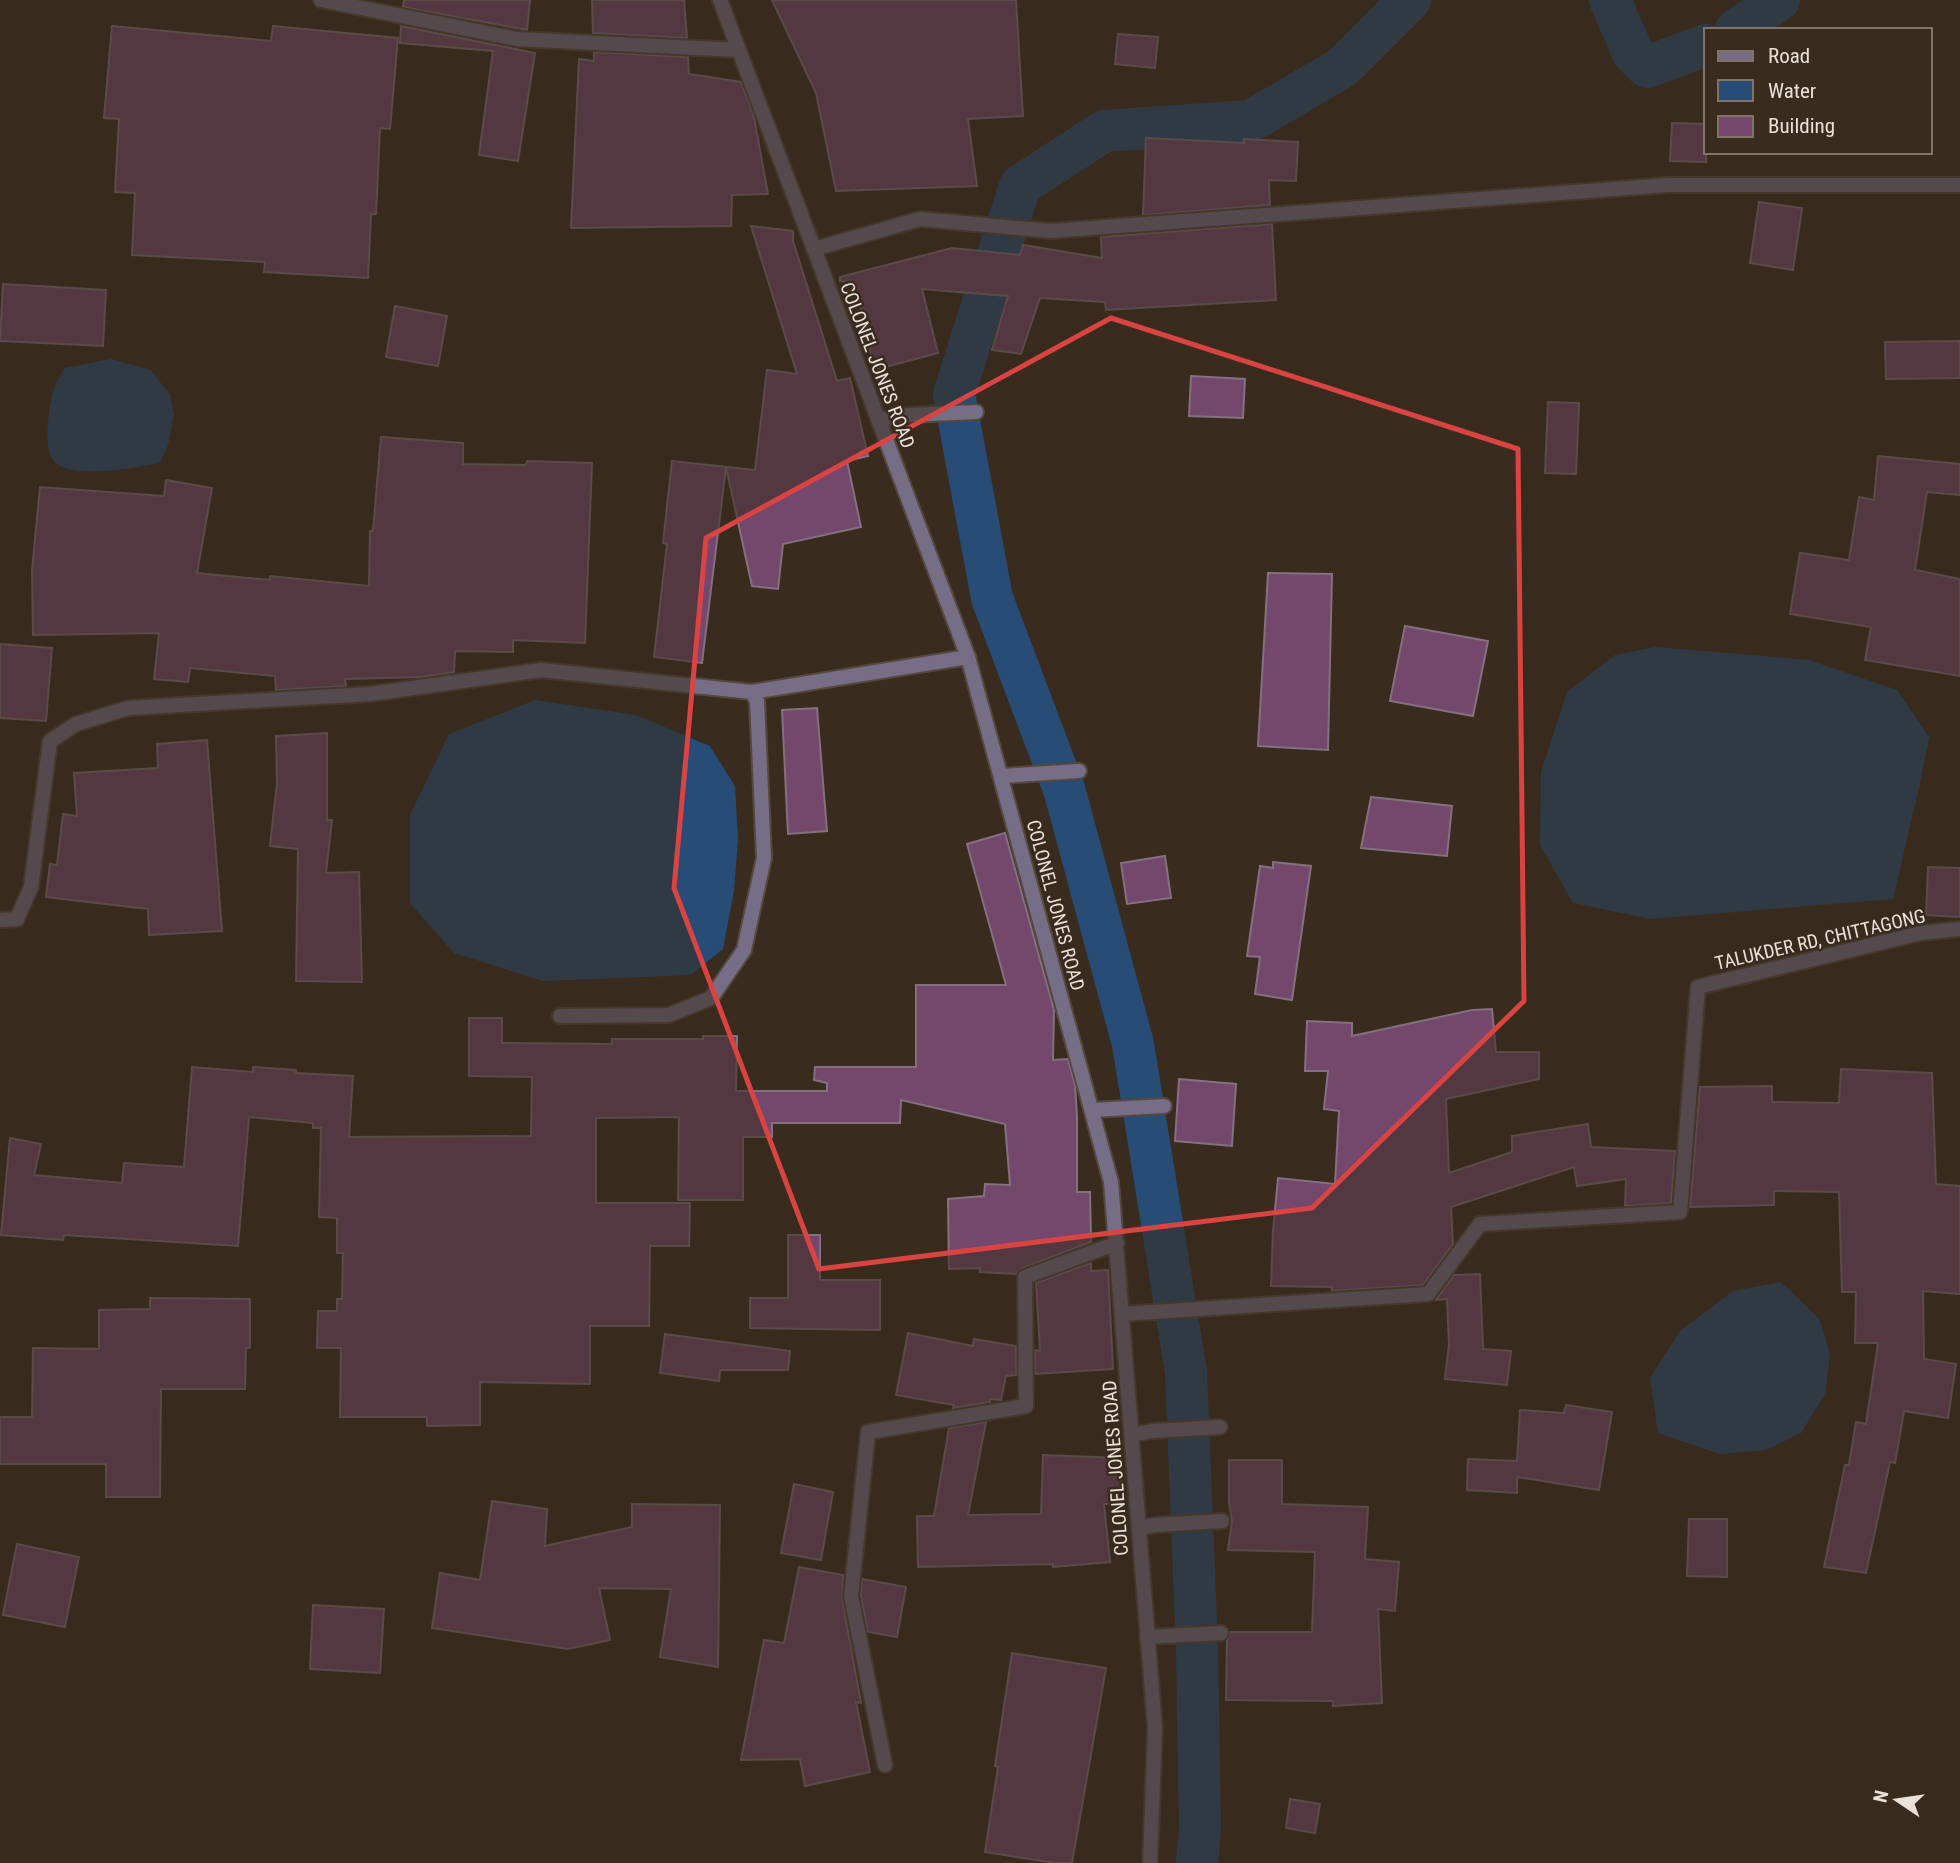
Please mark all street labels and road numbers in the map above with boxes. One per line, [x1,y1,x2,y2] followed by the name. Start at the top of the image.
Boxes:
[835,279,920,451] street label: COLONEL JONES ROAD
[1022,817,1089,993] street label: COLONEL JONES ROAD
[1713,904,1928,975] street label: TALUKDER RD, CHITTAGONG
[1098,1379,1133,1556] street label: COLONEL JONES ROAD

